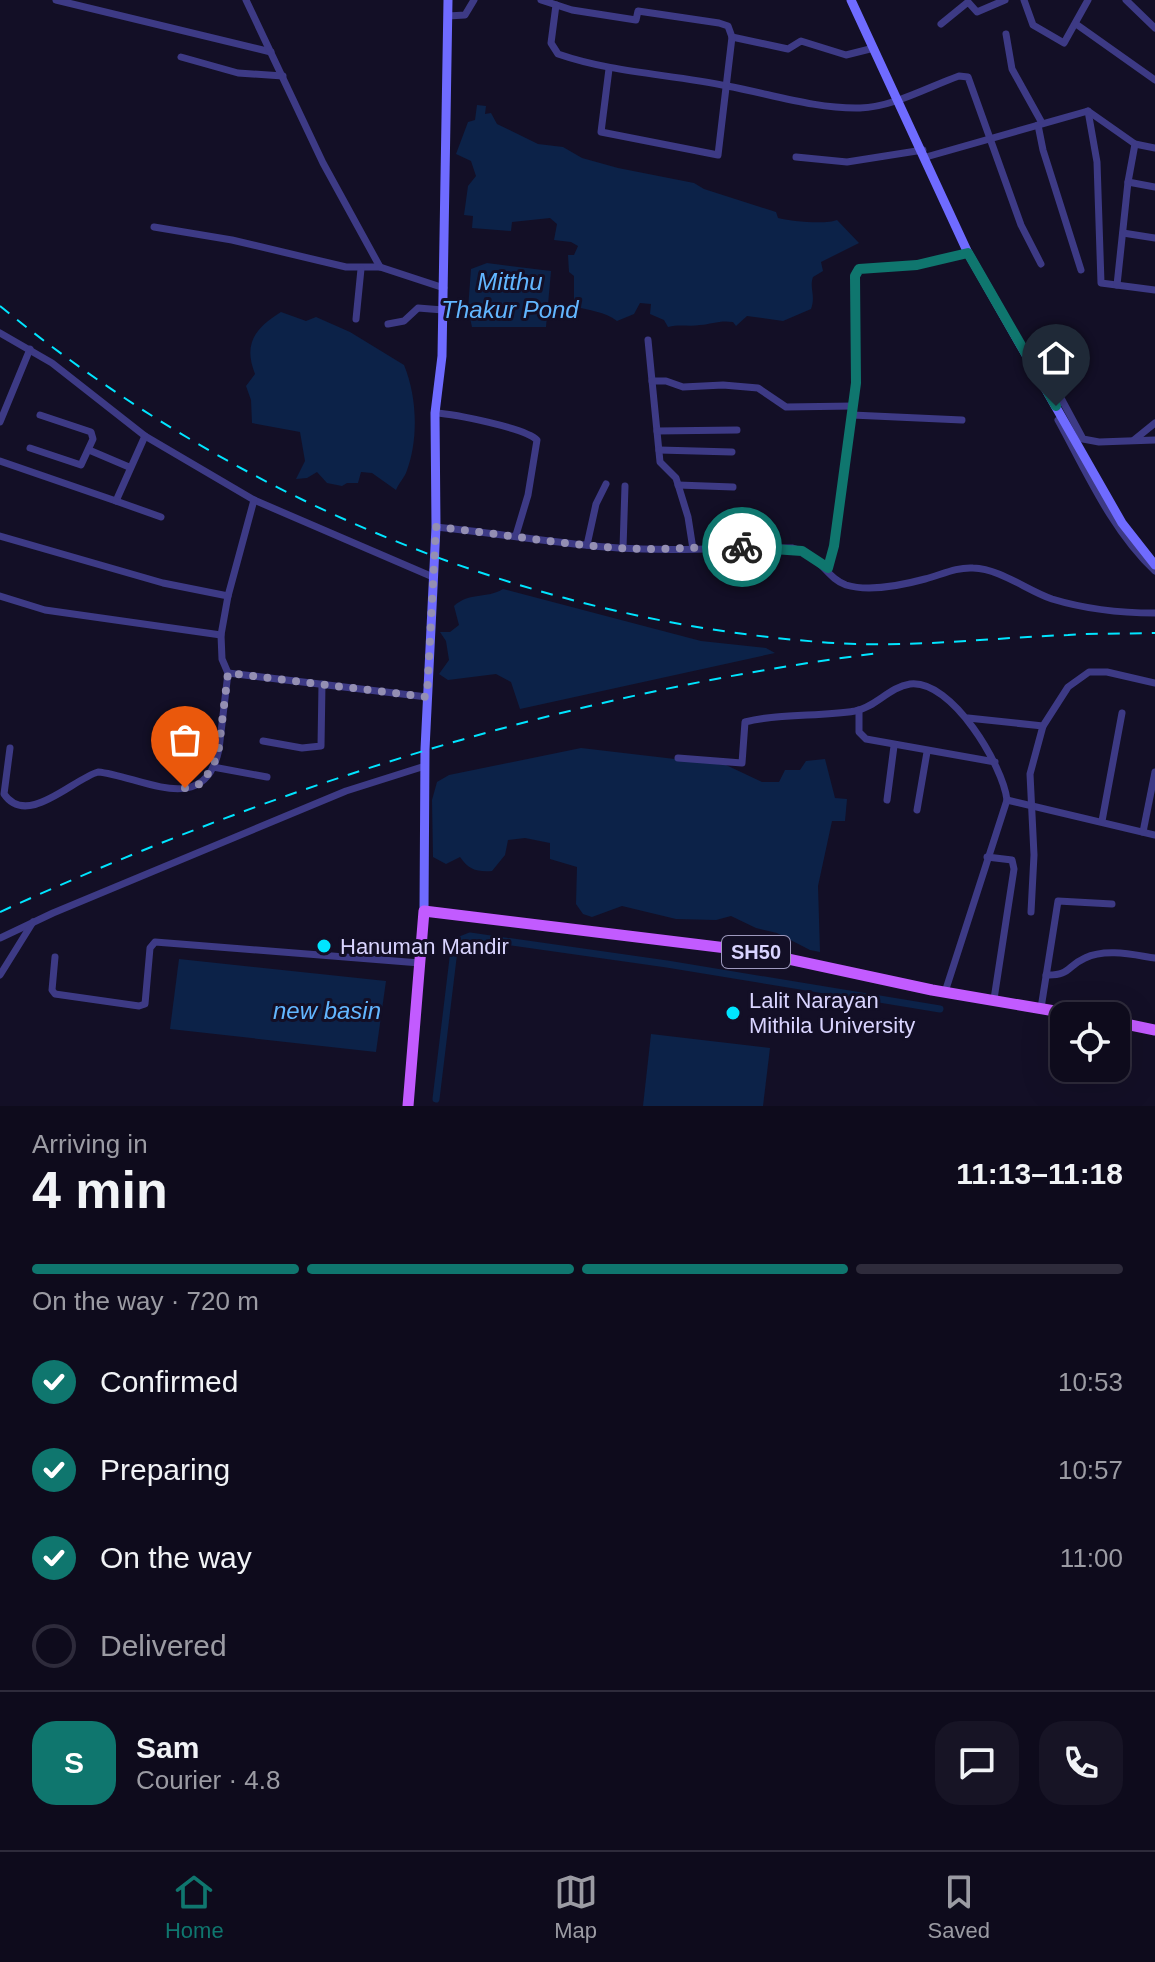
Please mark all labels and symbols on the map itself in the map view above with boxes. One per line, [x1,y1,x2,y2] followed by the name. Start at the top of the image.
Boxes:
[441,268,579,323] water label: Mitthu Thakur Pond
[1022,324,1090,406] pin
[702,507,782,587] courier
[151,706,219,788] pin
[340,934,509,959] place label: Hanuman Mandir
[722,936,790,968] road number: SH50
[315,937,333,955] marker: Hanuman Mandir
[749,988,915,1038] place label: Lalit Narayan Mithila University
[273,997,381,1024] water label: new basin
[724,1004,742,1022] marker: Lalit Narayan Mithila University

